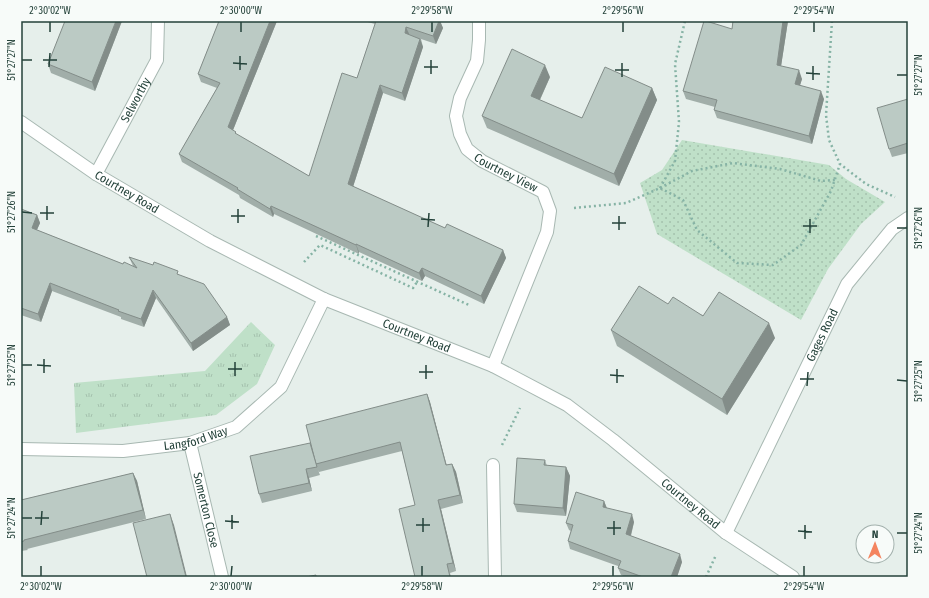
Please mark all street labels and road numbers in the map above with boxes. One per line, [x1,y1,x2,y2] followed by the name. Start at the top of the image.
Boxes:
[118,74,154,125] street label: Selworthy
[471,150,540,195] street label: Courtney View
[92,168,161,216] street label: Courtney Road
[803,306,841,364] street label: Gages Road
[381,316,453,355] street label: Courtney Road
[163,423,230,453] street label: Langford Way
[190,471,222,549] street label: Somerton Close
[658,476,723,532] street label: Courtney Road

